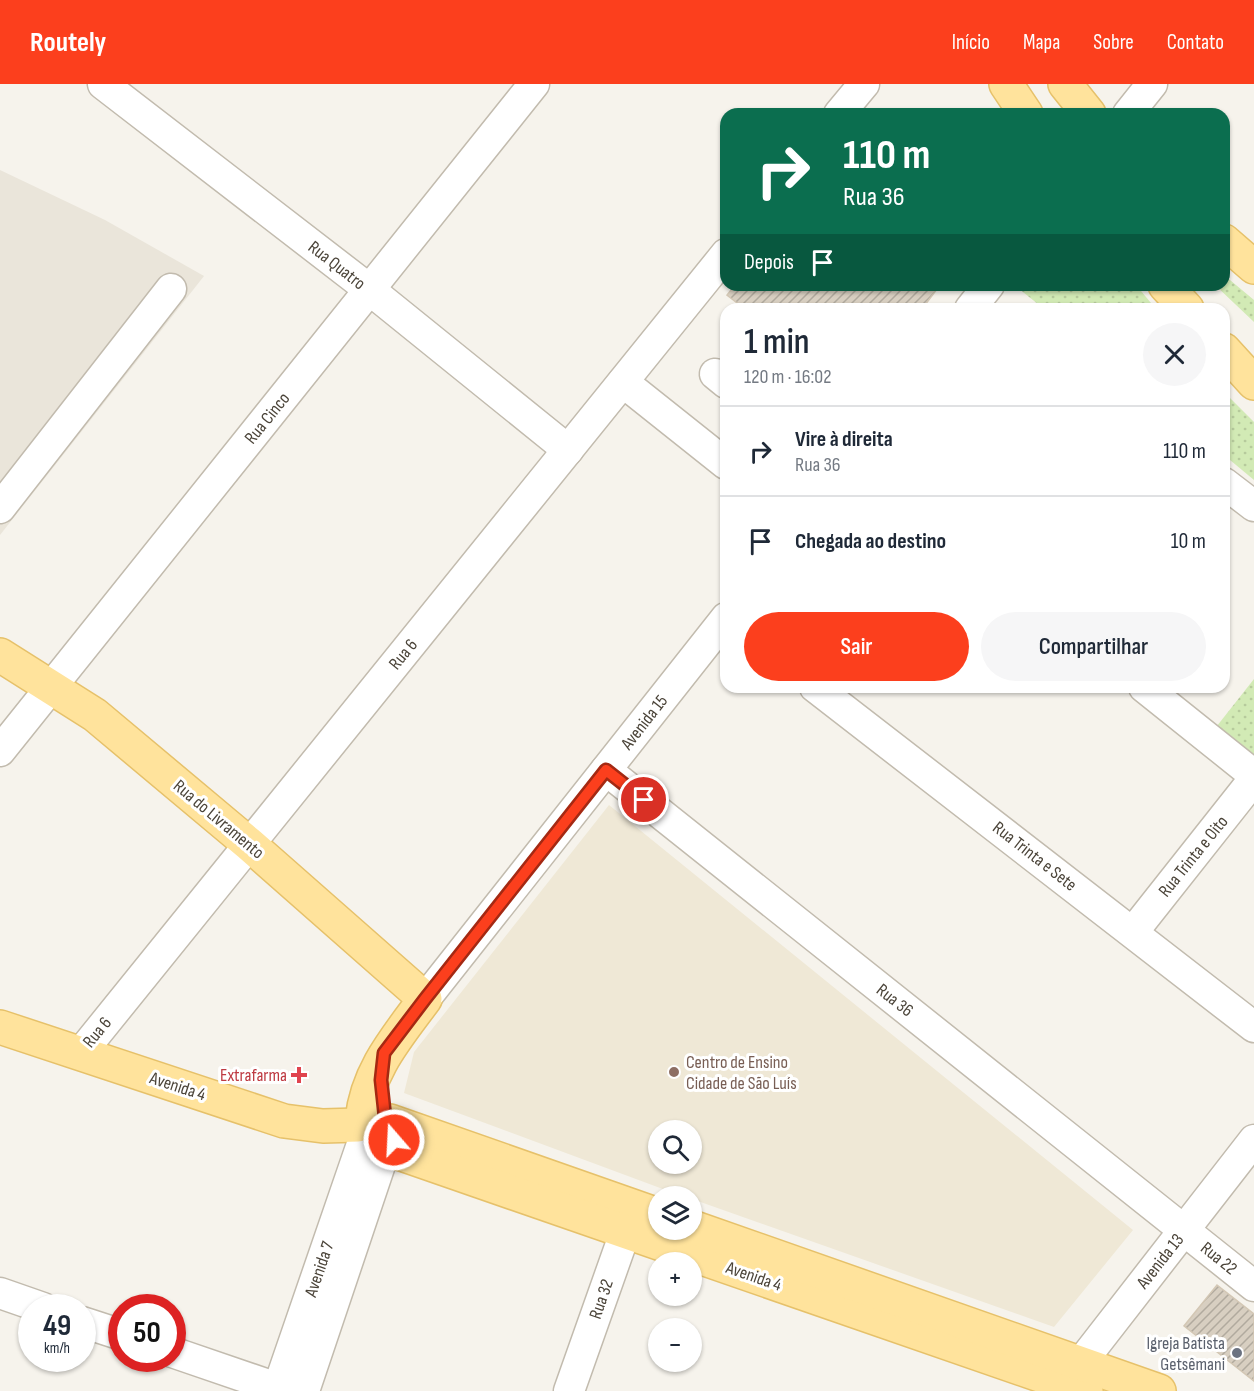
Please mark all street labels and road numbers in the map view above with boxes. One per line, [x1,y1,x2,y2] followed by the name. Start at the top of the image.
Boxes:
[304,237,369,294] street label: Rua Quatro
[240,388,294,448] street label: Rua Cinco
[385,635,422,674] street label: Rua 6
[616,691,672,755] street label: Avenida 15
[169,775,268,863] street label: Rua do Livramento
[1154,812,1232,901] street label: Rua Trinta e Oito
[989,817,1081,896] street label: Rua Trinta e Sete
[872,979,917,1021] street label: Rua 36
[79,1013,116,1052] street label: Rua 6
[146,1067,209,1105] street label: Avenida 4
[1132,1230,1188,1294] street label: Avenida 13
[1196,1237,1241,1279] street label: Rua 22
[300,1238,339,1301] street label: Avenida 7
[722,1257,785,1296] street label: Avenida 4
[585,1277,618,1322] street label: Rua 32

